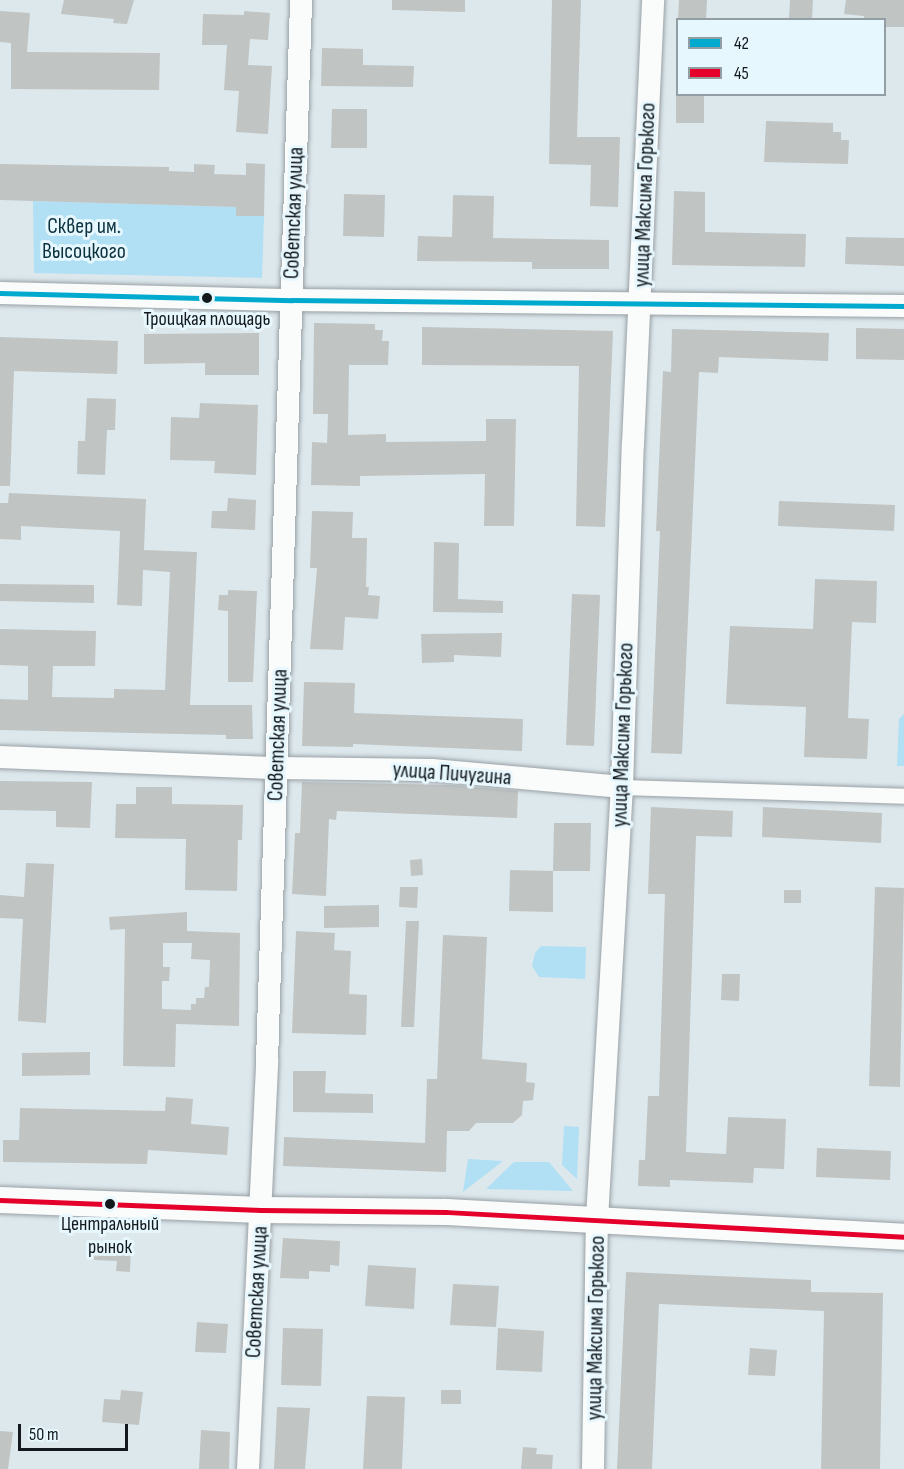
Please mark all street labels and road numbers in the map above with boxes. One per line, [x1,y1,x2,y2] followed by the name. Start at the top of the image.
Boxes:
[629,102,661,288] street label: улица Максима Горького
[279,146,309,280] street label: Советская улица
[607,642,639,828] street label: улица Максима Горького
[263,668,293,802] street label: Советская улица
[392,757,512,791] street label: улица Пичугина
[240,1225,274,1359] street label: Советская улица
[581,1235,611,1421] street label: улица Максима Горького

